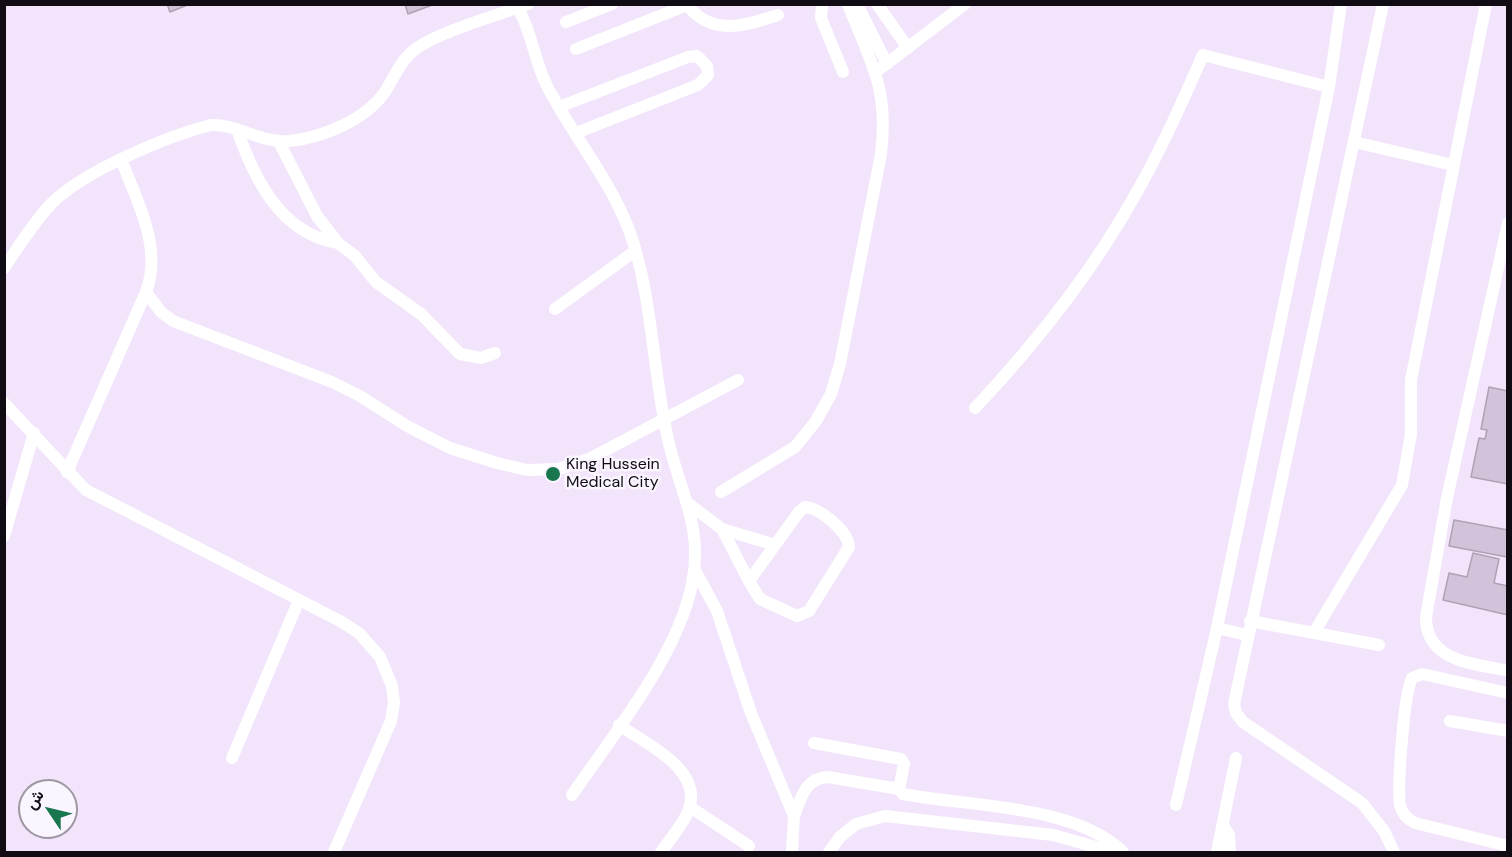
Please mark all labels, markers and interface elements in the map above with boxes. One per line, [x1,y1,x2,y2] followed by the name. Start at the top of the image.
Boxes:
[566,455,660,493] place label: King Hussein Medical City
[544,465,562,483] marker: King Hussein Medical City
[18,779,78,839] north arrow
[20,786,49,813] text: ش

